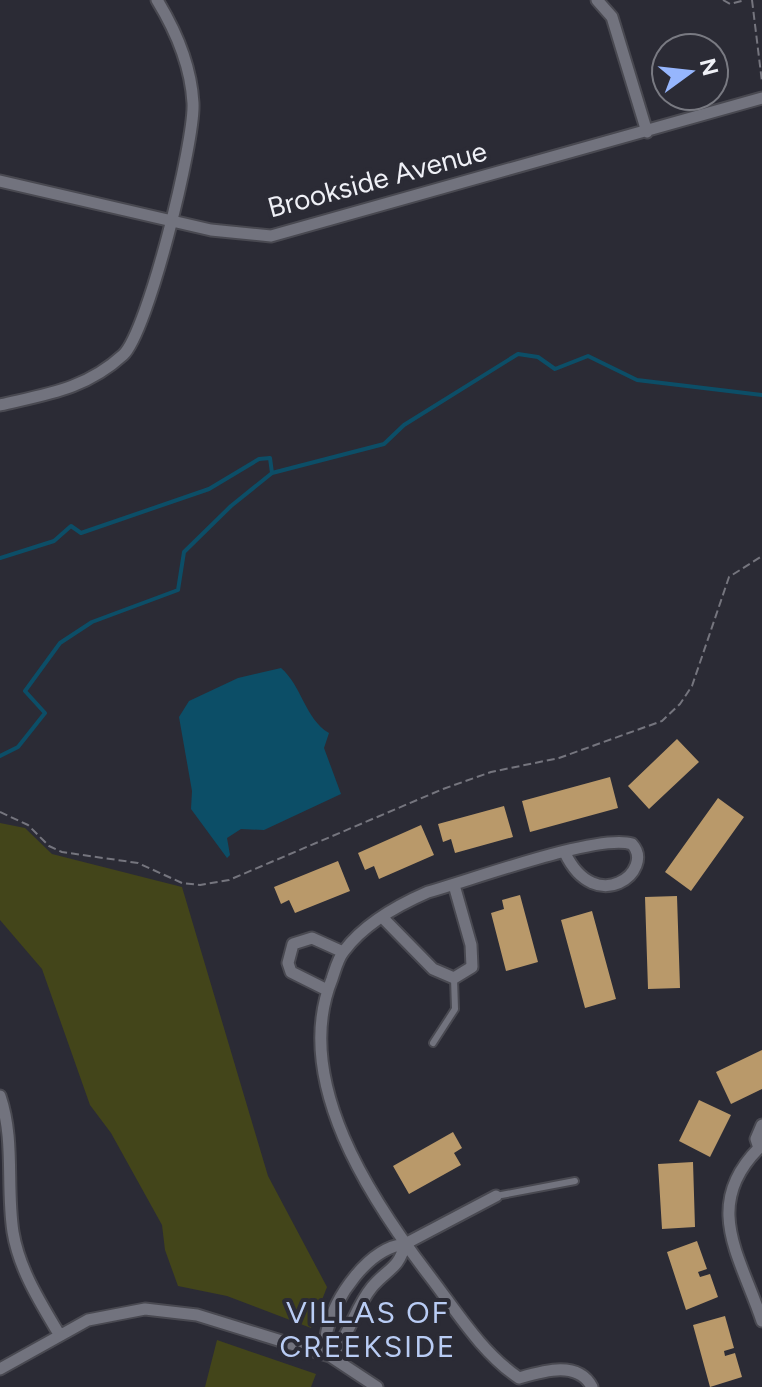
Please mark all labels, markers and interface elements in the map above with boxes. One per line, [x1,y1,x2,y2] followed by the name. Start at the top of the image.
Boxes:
[650,32,730,112] north arrow
[694,55,724,79] text: N
[264,133,490,225] street label: Brookside Avenue
[279,1294,457,1365] district label: VILLAS OF CREEKSIDE

